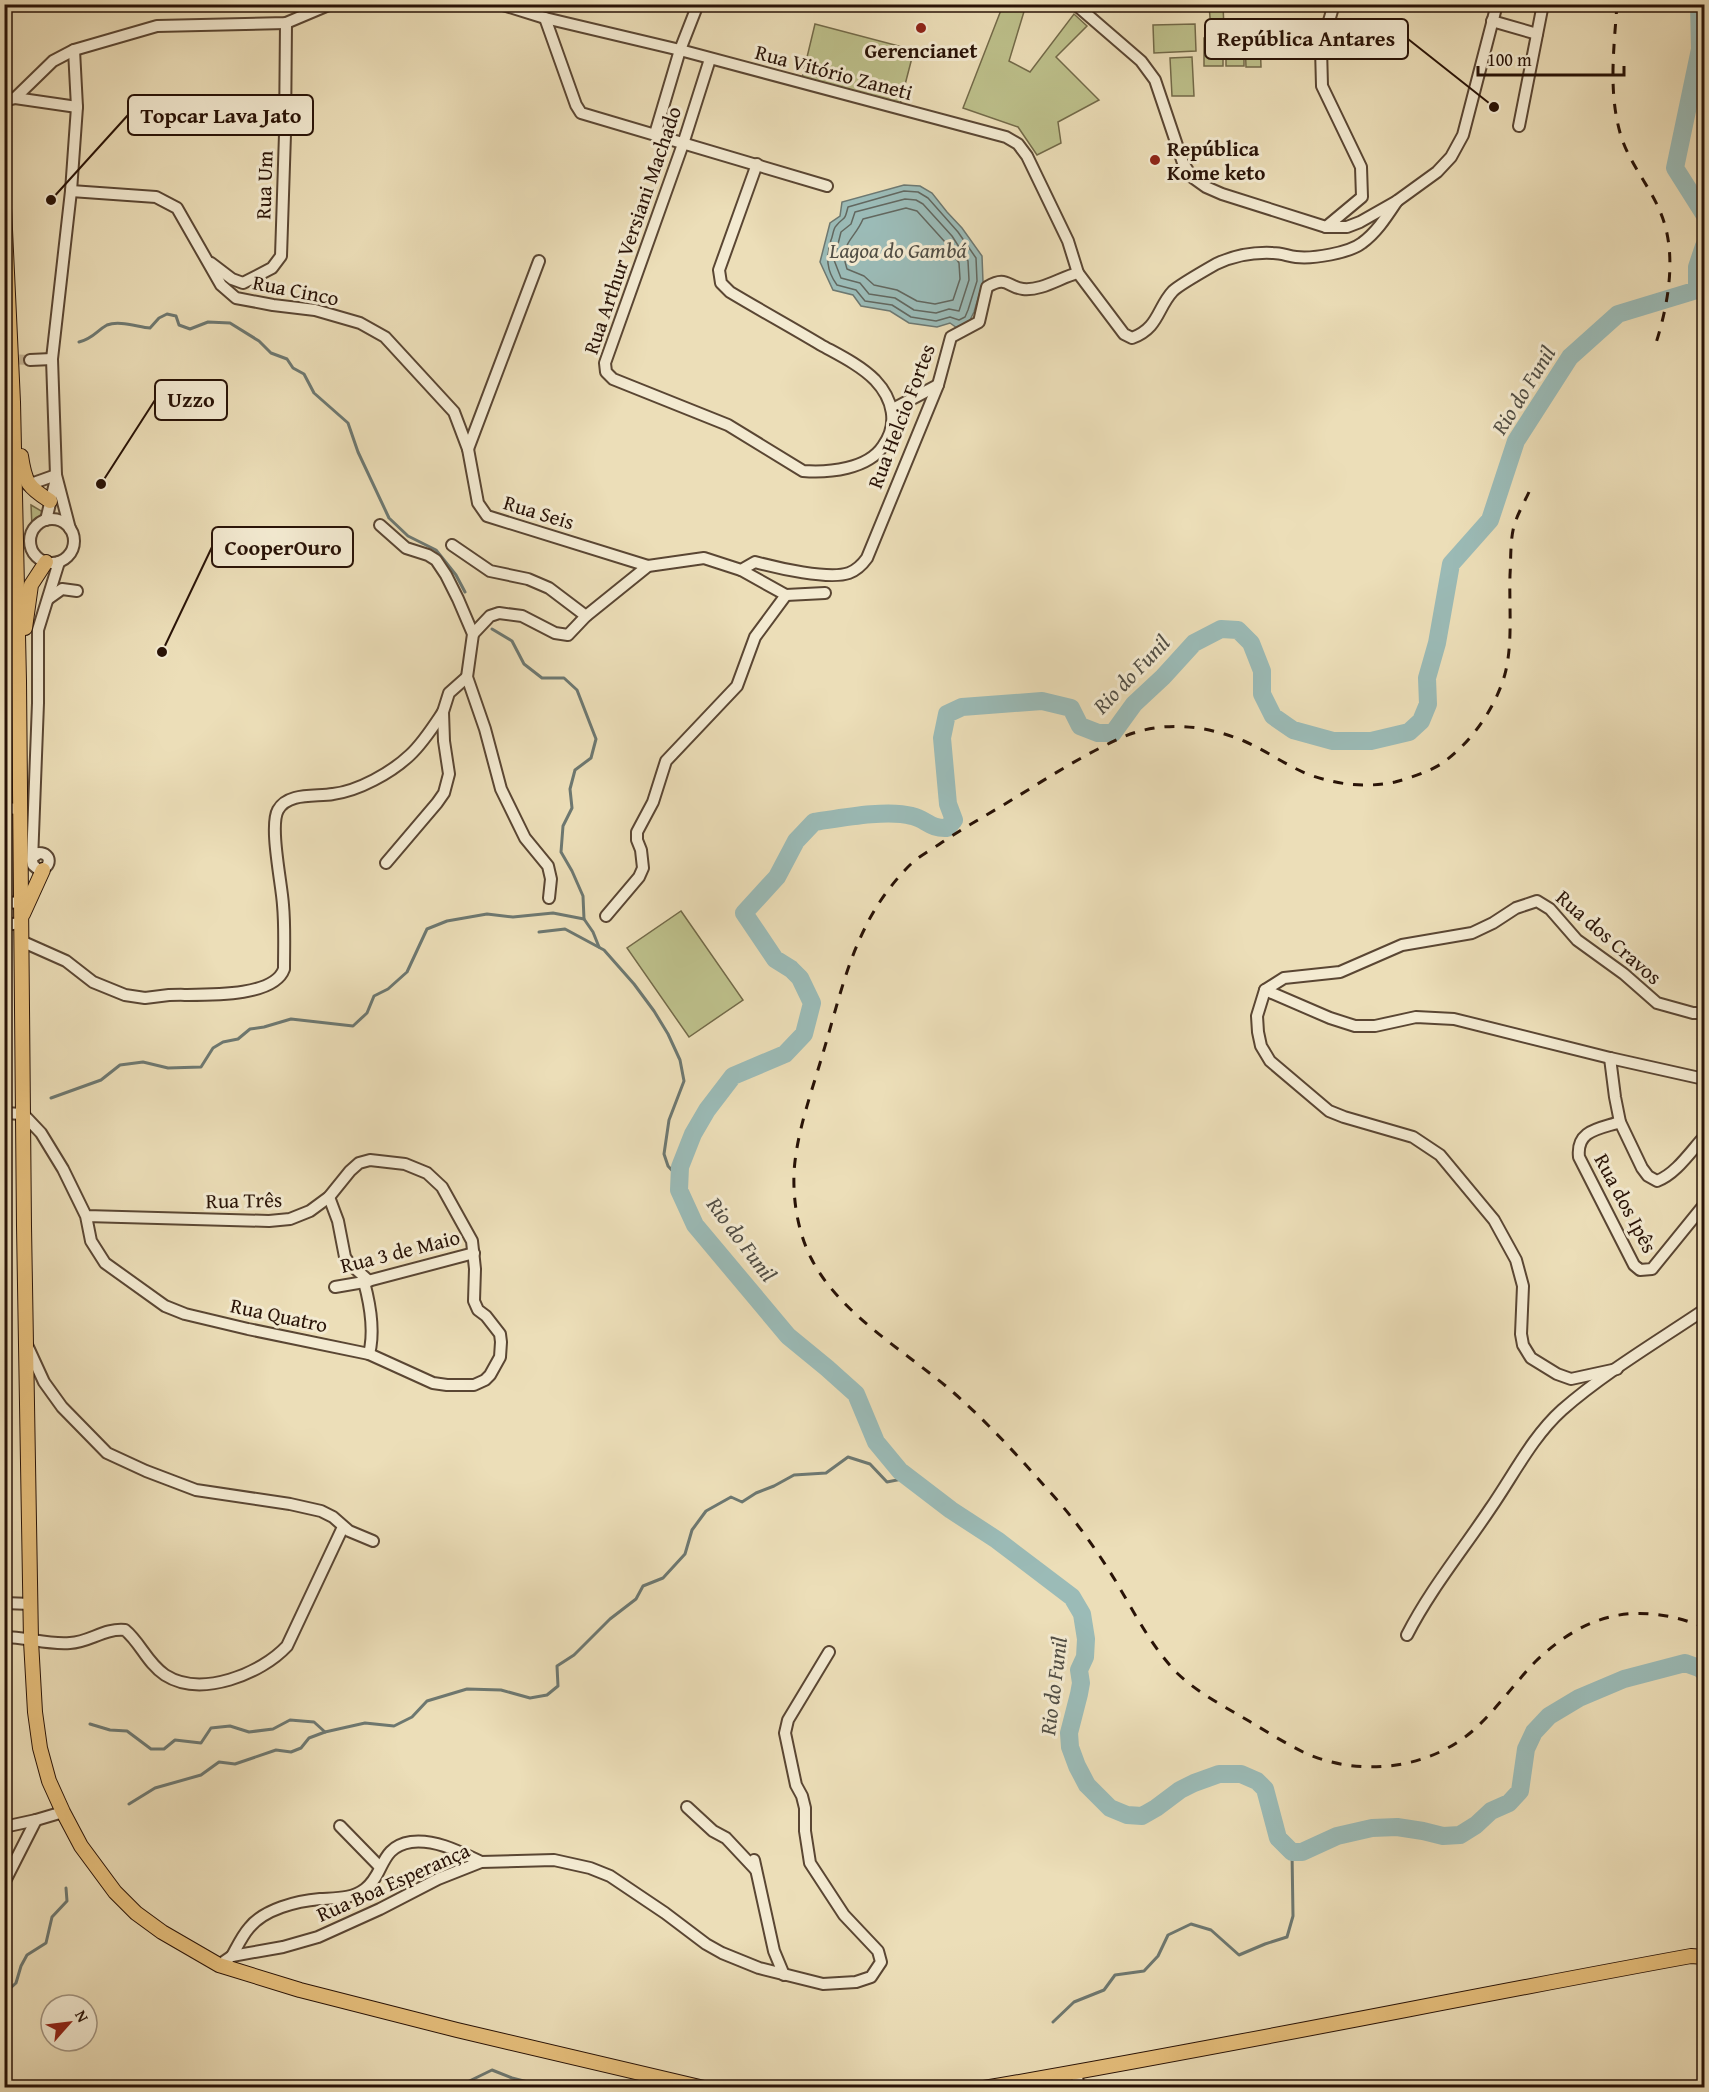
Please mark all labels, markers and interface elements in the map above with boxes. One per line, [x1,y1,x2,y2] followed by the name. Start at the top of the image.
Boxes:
[1205,19,1408,59] callout: República Antares
[914,21,928,35] marker: Gerencianet
[1217,22,1395,54] text: República Antares
[865,35,977,66] place label: Gerencianet
[752,36,916,108] street label: Rua Vitório Zaneti
[1478,39,1624,77] scale bar
[1487,46,1532,73] text: 100 m
[128,95,313,135] callout: Topcar Lava Jato
[141,99,302,131] text: Topcar Lava Jato
[575,102,689,358] street label: Rua Arthur Versiani Machado
[1167,133,1265,188] place label: República Kome keto
[247,150,281,220] street label: Rua Um
[1148,153,1162,167] marker: República Kome keto
[828,234,967,266] water label: Lagoa do Gambá
[250,266,342,314] street label: Rua Cinco
[859,339,943,493] street label: Rua Helcio Fortes
[1483,340,1563,441] water label: Rio do Funil
[155,380,227,420] callout: Uzzo
[167,383,215,415] text: Uzzo
[500,487,578,537] street label: Rua Seis
[212,527,353,567] callout: CooperOuro
[224,531,342,563] text: CooperOuro
[1084,627,1177,721] water label: Rio do Funil
[1549,882,1669,992] street label: Rua dos Cravos
[1587,1148,1665,1258] street label: Rua dos Ipês
[205,1184,283,1216] street label: Rua Três
[699,1189,785,1288] water label: Rio do Funil
[337,1221,463,1281] street label: Rua 3 de Maio
[228,1290,330,1340] street label: Rua Quatro
[1031,1635,1075,1738] water label: Rio do Funil
[311,1834,475,1930] street label: Rua Boa Esperança
[39,1993,99,2053] north arrow
[69,2006,95,2027] text: N

